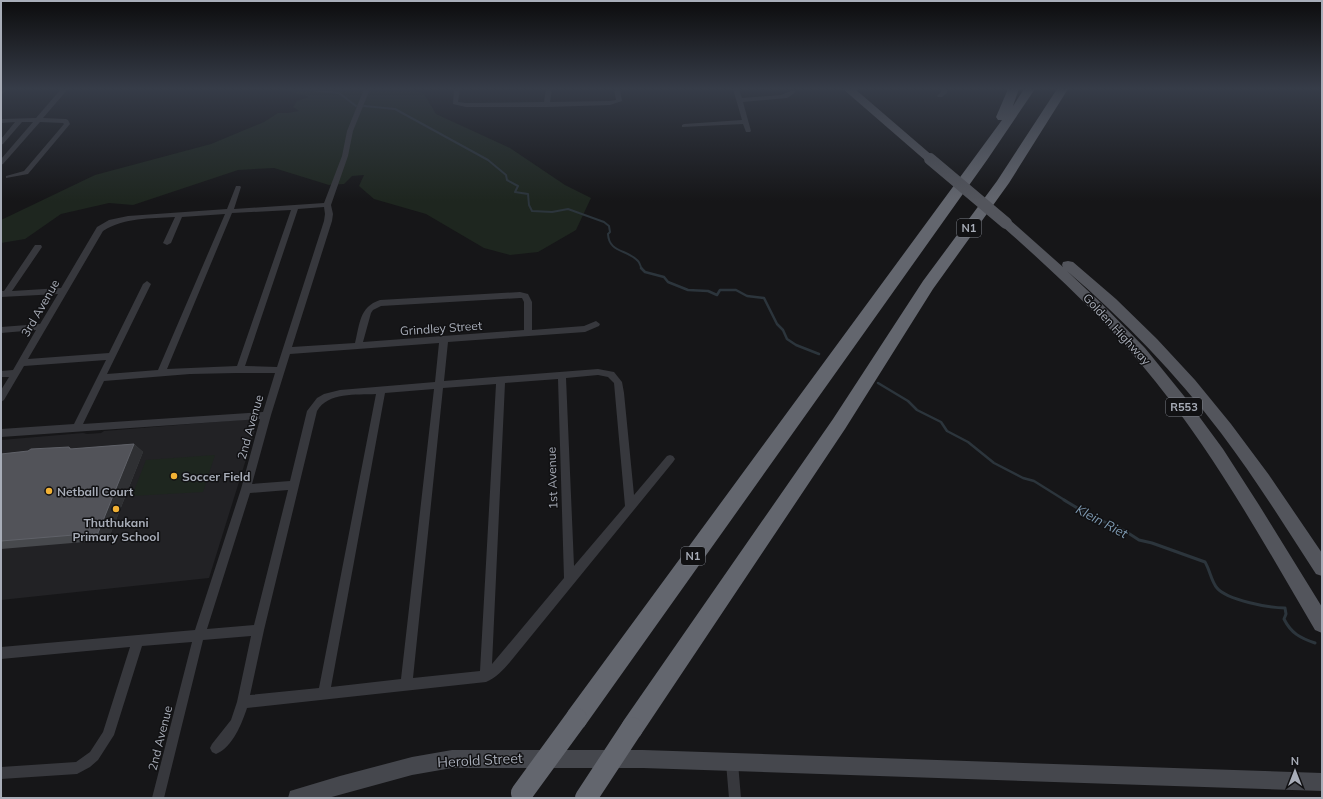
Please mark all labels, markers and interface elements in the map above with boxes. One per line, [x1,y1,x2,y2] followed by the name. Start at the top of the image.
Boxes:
[957,219,981,237] road number: N1
[18,277,62,339] street label: 3rd Avenue
[1080,290,1154,368] street label: Golden Highway
[399,318,483,338] street label: Grindley Street
[234,393,266,461] street label: 2nd Avenue
[1166,398,1202,416] road number: R553
[543,447,561,509] street label: 1st Avenue
[182,469,250,484] place label: Soccer Field
[169,471,179,481] marker: Soccer Field
[57,484,134,499] place label: Netball Court
[44,486,54,496] marker: Netball Court
[1073,501,1131,541] water label: Klein Riet
[111,504,121,514] marker: Thuthukani Primary School
[72,515,160,544] place label: Thuthukani Primary School
[681,547,705,565] road number: N1
[145,704,175,772] street label: 2nd Avenue
[437,749,523,771] street label: Herold Street
[1275,751,1315,791] north arrow
[1291,754,1299,768] text: N

